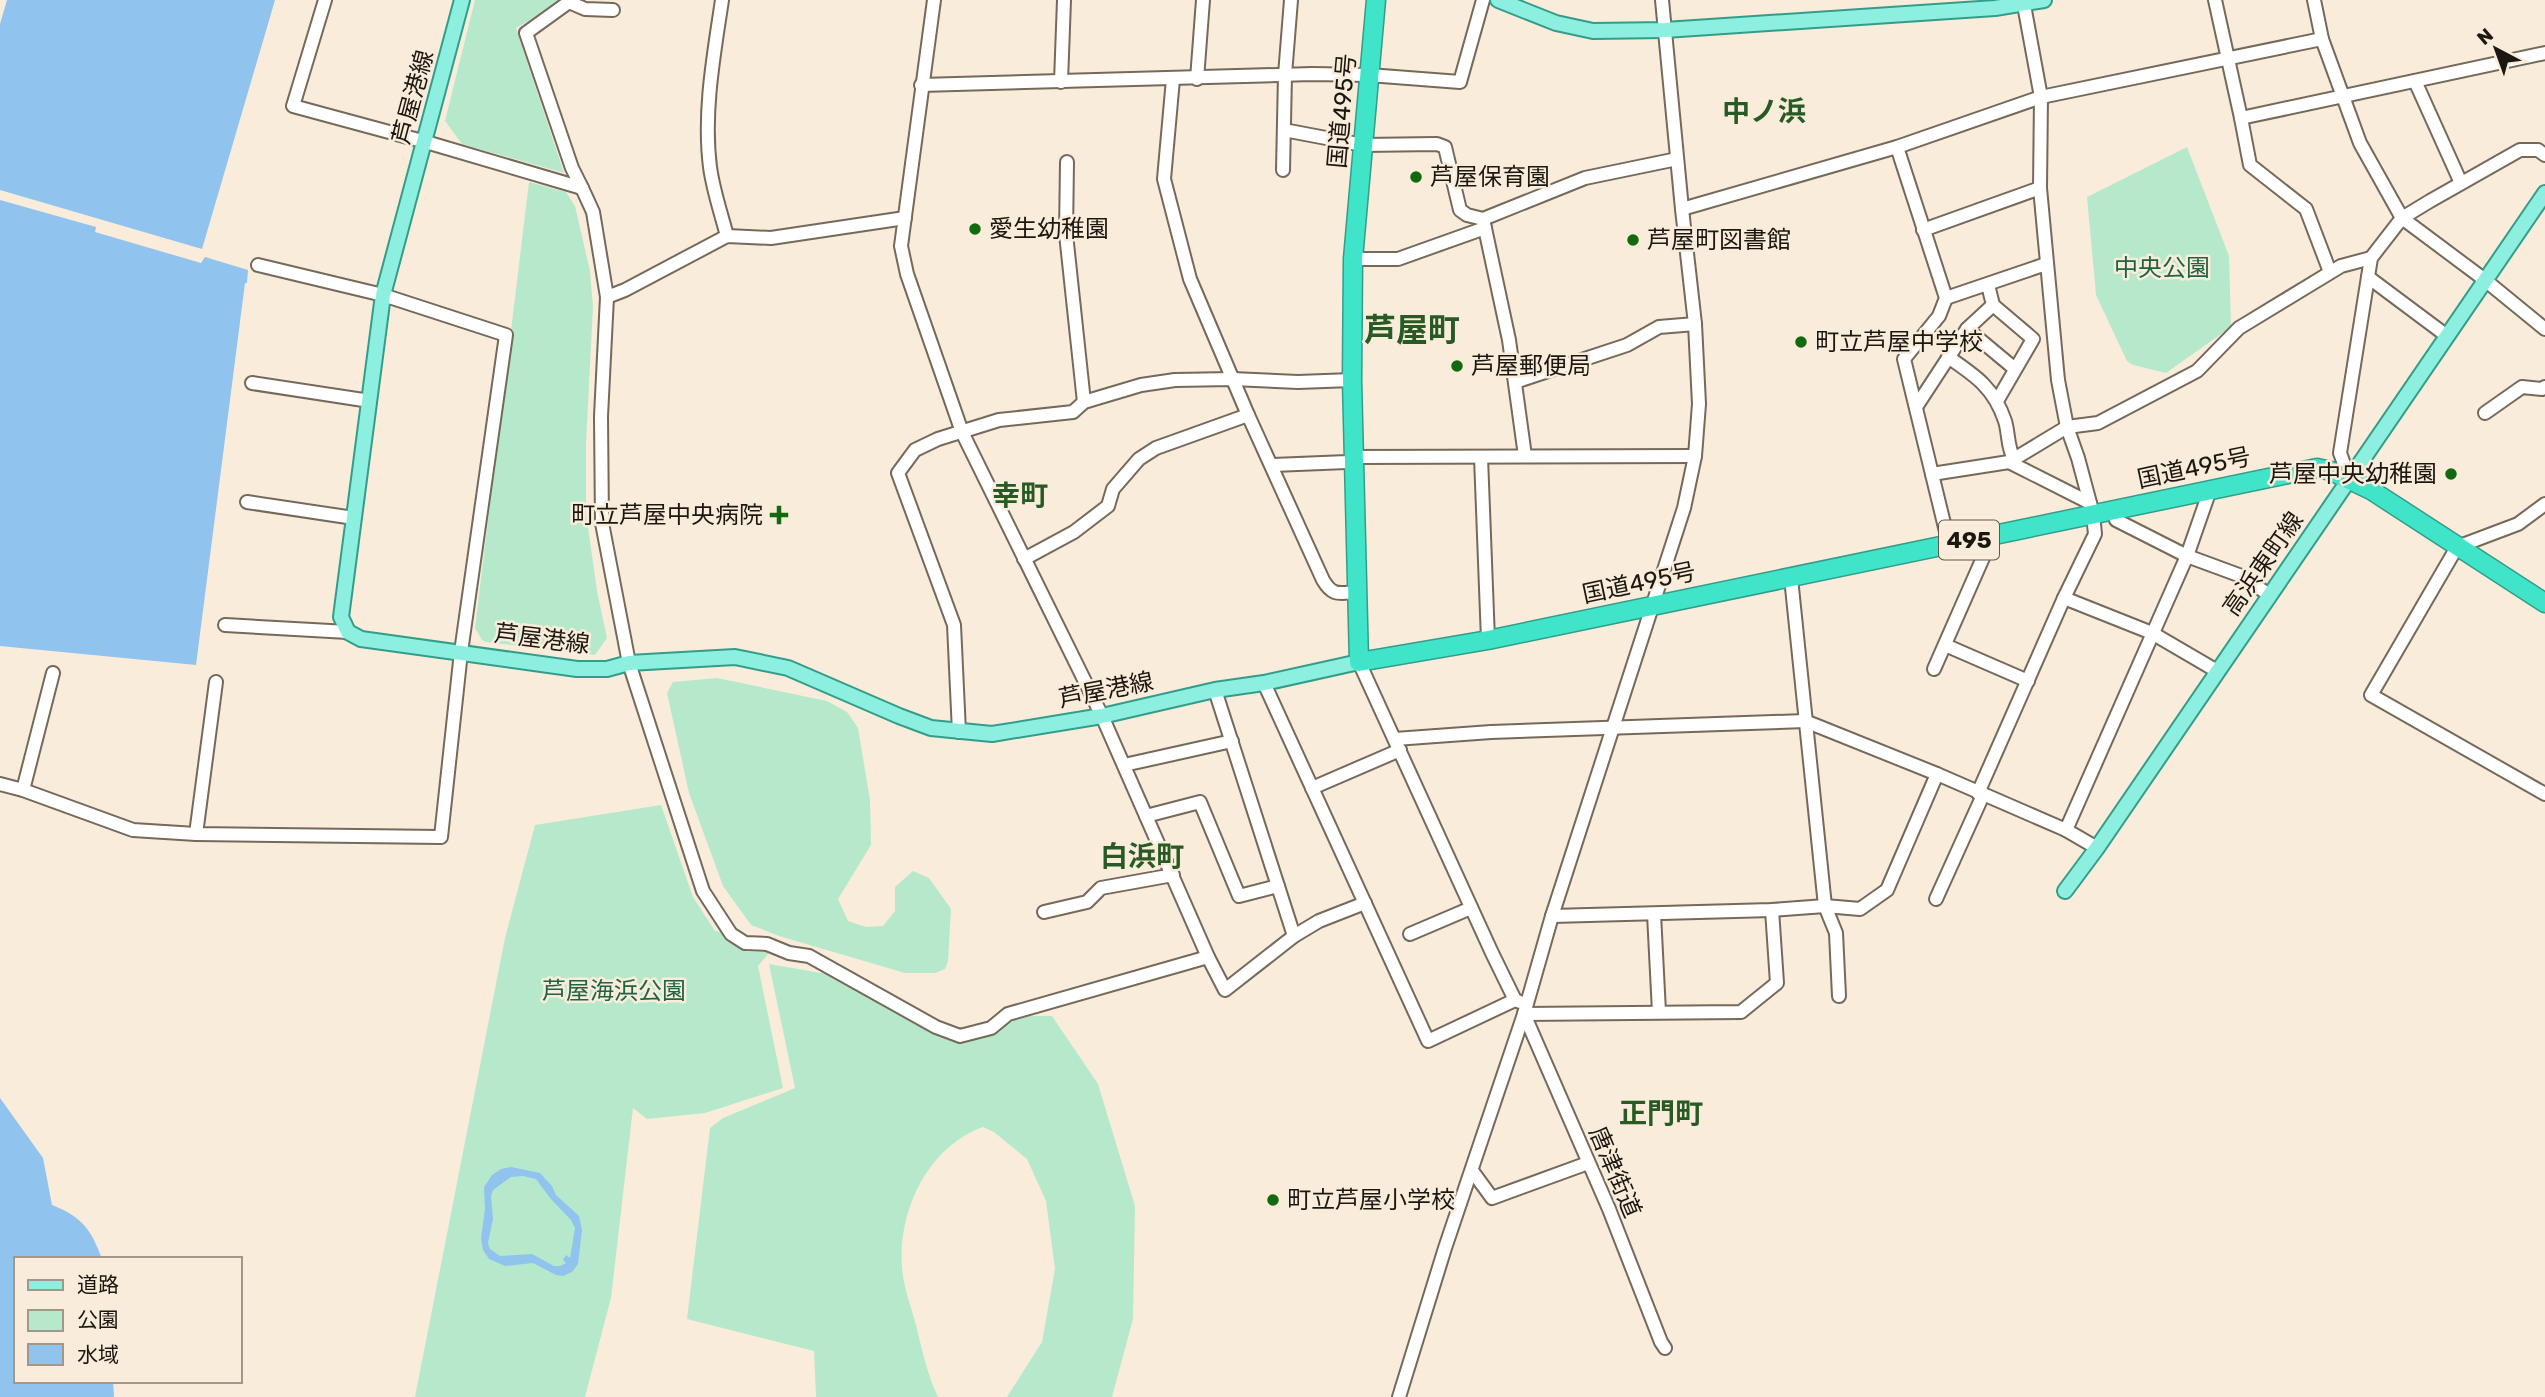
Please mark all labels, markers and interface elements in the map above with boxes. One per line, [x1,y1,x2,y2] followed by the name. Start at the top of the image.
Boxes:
[2461,14,2531,84] north arrow
[2472,23,2498,50] text: N
[387,47,439,147] street label: 芦屋港線
[1323,52,1361,170] street label: 国道495号
[1722,95,1806,128] district label: 中ノ浜
[1430,163,1550,191] place label: 芦屋保育園
[1408,169,1424,185] marker: 芦屋保育園
[989,215,1109,243] place label: 愛生幼稚園
[967,221,983,237] marker: 愛生幼稚園
[1647,226,1791,254] place label: 芦屋町図書館
[1625,232,1641,248] marker: 芦屋町図書館
[2114,254,2210,282] park label: 中央公園
[1364,311,1460,349] district label: 芦屋町
[1815,328,1983,356] place label: 町立芦屋中学校
[1793,334,1809,350] marker: 町立芦屋中学校
[1471,352,1591,380] place label: 芦屋郵便局
[1449,358,1465,374] marker: 芦屋郵便局
[2135,442,2253,494] street label: 国道495号
[2269,460,2437,488] place label: 芦屋中央幼稚園
[2443,466,2459,482] marker: 芦屋中央幼稚園
[992,479,1048,512] district label: 幸町
[571,501,763,529] place label: 町立芦屋中央病院
[769,505,789,525] marker: 町立芦屋中央病院
[2217,507,2309,621] street label: 高浜東町線
[1939,520,1999,560] road number: 495
[1580,557,1698,609] street label: 国道495号
[493,619,591,659] street label: 芦屋港線
[1056,667,1156,713] street label: 芦屋港線
[1100,840,1184,873] district label: 白浜町
[542,977,686,1005] park label: 芦屋海浜公園
[1619,1097,1703,1130] district label: 正門町
[1583,1122,1647,1222] street label: 唐津街道
[1287,1186,1455,1214] place label: 町立芦屋小学校
[1265,1192,1281,1208] marker: 町立芦屋小学校
[14,1257,242,1383] legend
[77,1272,119,1297] text: 道路
[77,1307,119,1332] text: 公園
[77,1342,119,1367] text: 水域

